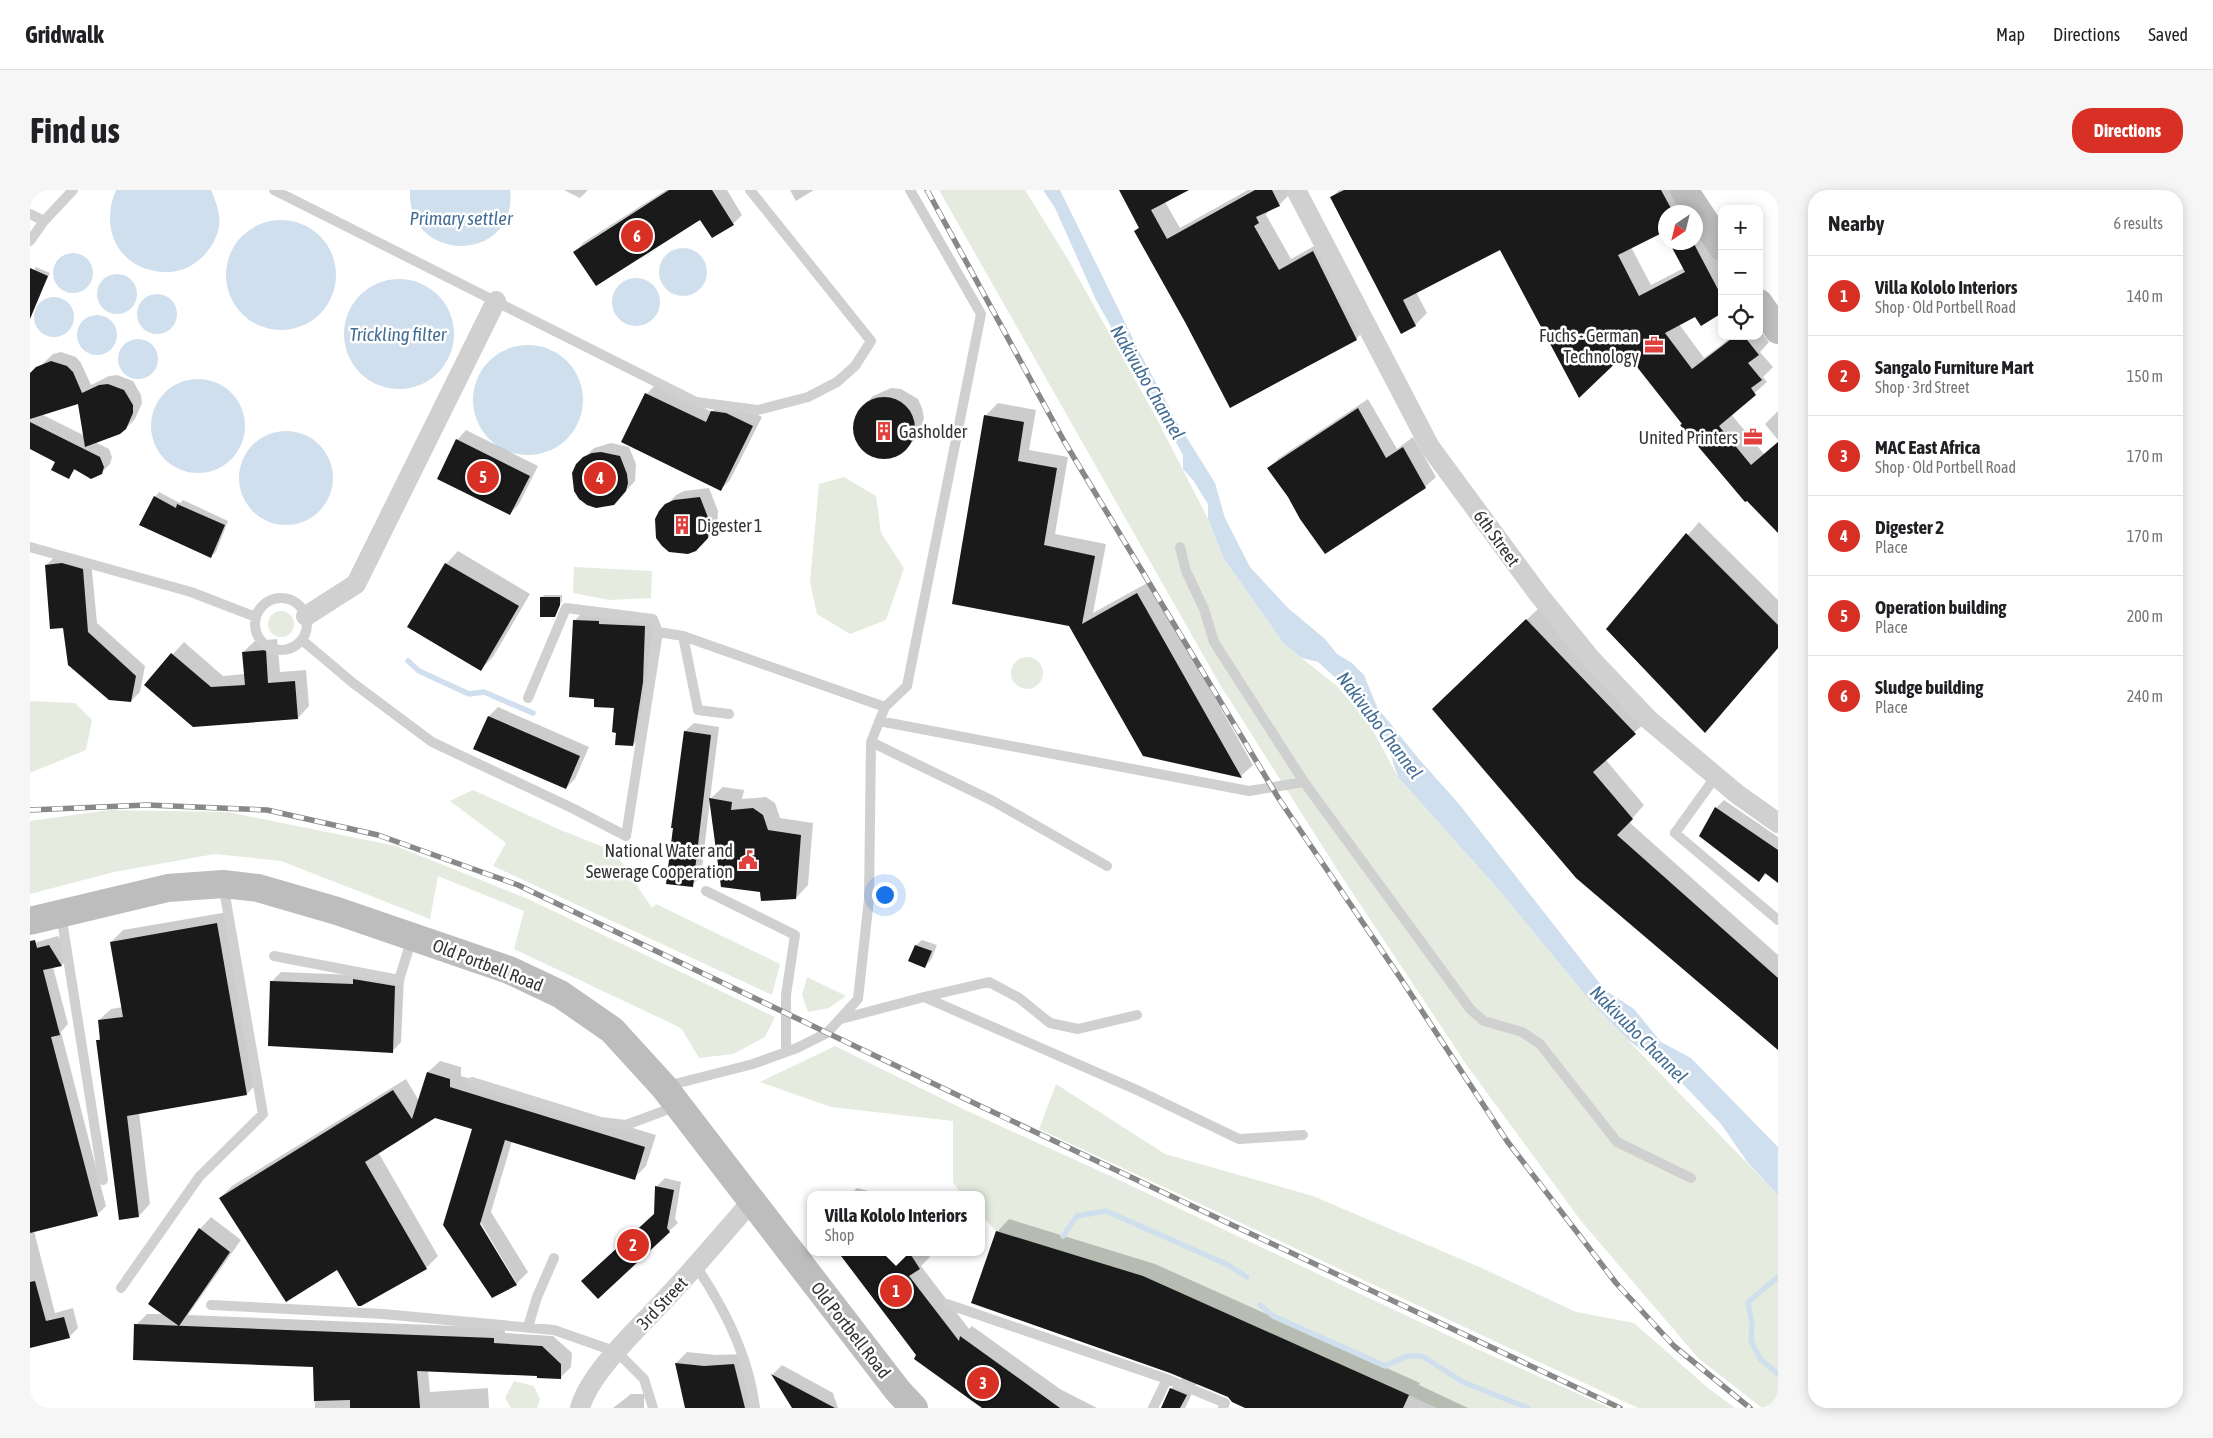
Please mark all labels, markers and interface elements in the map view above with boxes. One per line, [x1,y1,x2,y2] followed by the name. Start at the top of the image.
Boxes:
[25,21,104,48] text: Gridwalk
[1996,24,2025,45] text: Map
[2053,24,2120,45] text: Directions
[2148,24,2188,45] text: Saved
[2072,108,2183,153] button: Directions
[30,110,120,150] text: Find us
[1658,205,1703,250] north arrow
[1718,205,1763,340] map controls
[1718,205,1763,250] button: +
[409,207,514,229] water label: Primary settler
[1828,211,1884,235] text: Nearby
[2113,214,2163,232] text: 6 results
[621,217,653,255] pin: 6
[1718,250,1763,295] button: −
[1875,276,2017,298] text: Villa Kololo Interiors
[1840,287,1848,305] text: 1
[2127,287,2163,305] text: 140 m
[1718,295,1763,340] button: locate
[1875,298,2016,316] text: Shop · Old Portbell Road
[1106,321,1190,443] water label: Nakivubo Channel
[350,323,448,345] water label: Trickling filter
[1539,325,1639,367] place label: Fuchs - German Technology
[1643,334,1665,356] office icon: Fuchs - German Technology
[1875,356,2034,378] text: Sangalo Furniture Mart
[1840,367,1848,385] text: 2
[2127,367,2163,385] text: 150 m
[1875,378,1970,396] text: Shop · 3rd Street
[873,420,895,442] building icon: Gasholder
[899,421,968,442] place label: Gasholder
[1742,426,1764,448] office icon: United Printers
[1639,427,1738,448] place label: United Printers
[1875,436,1980,458] text: MAC East Africa
[1840,447,1848,465] text: 3
[2127,447,2163,465] text: 170 m
[467,458,499,496] pin: 5
[1875,458,2016,476] text: Shop · Old Portbell Road
[584,459,616,497] pin: 4
[1470,506,1524,570] street label: 6th Street
[671,514,693,536] building icon: Digester 1
[697,515,763,536] place label: Digester 1
[1875,516,1944,538] text: Digester 2
[1840,527,1848,545] text: 4
[2127,527,2163,545] text: 170 m
[1875,538,1908,556] text: Place
[1875,596,2007,618] text: Operation building
[1840,607,1848,625] text: 5
[2127,607,2163,625] text: 200 m
[1875,618,1908,636] text: Place
[1333,667,1427,783] water label: Nakivubo Channel
[1875,676,1983,698] text: Sludge building
[1840,687,1848,705] text: 6
[2127,687,2163,705] text: 240 m
[1875,698,1908,716] text: Place
[586,840,733,882] place label: National Water and Sewerage Cooperation
[737,849,759,871] public building icon: National Water and Sewerage Cooperation
[872,882,898,908] your location
[430,934,546,996] street label: Old Portbell Road
[1586,981,1692,1087] water label: Nakivubo Channel
[807,1191,985,1256] popup
[825,1204,967,1226] text: Villa Kololo Interiors
[617,1226,649,1264] pin: 2
[825,1226,854,1244] text: Shop
[632,1272,692,1334] street label: 3rd Street
[880,1272,912,1310] pin: 1
[807,1278,895,1382] street label: Old Portbell Road
[967,1364,999,1402] pin: 3

